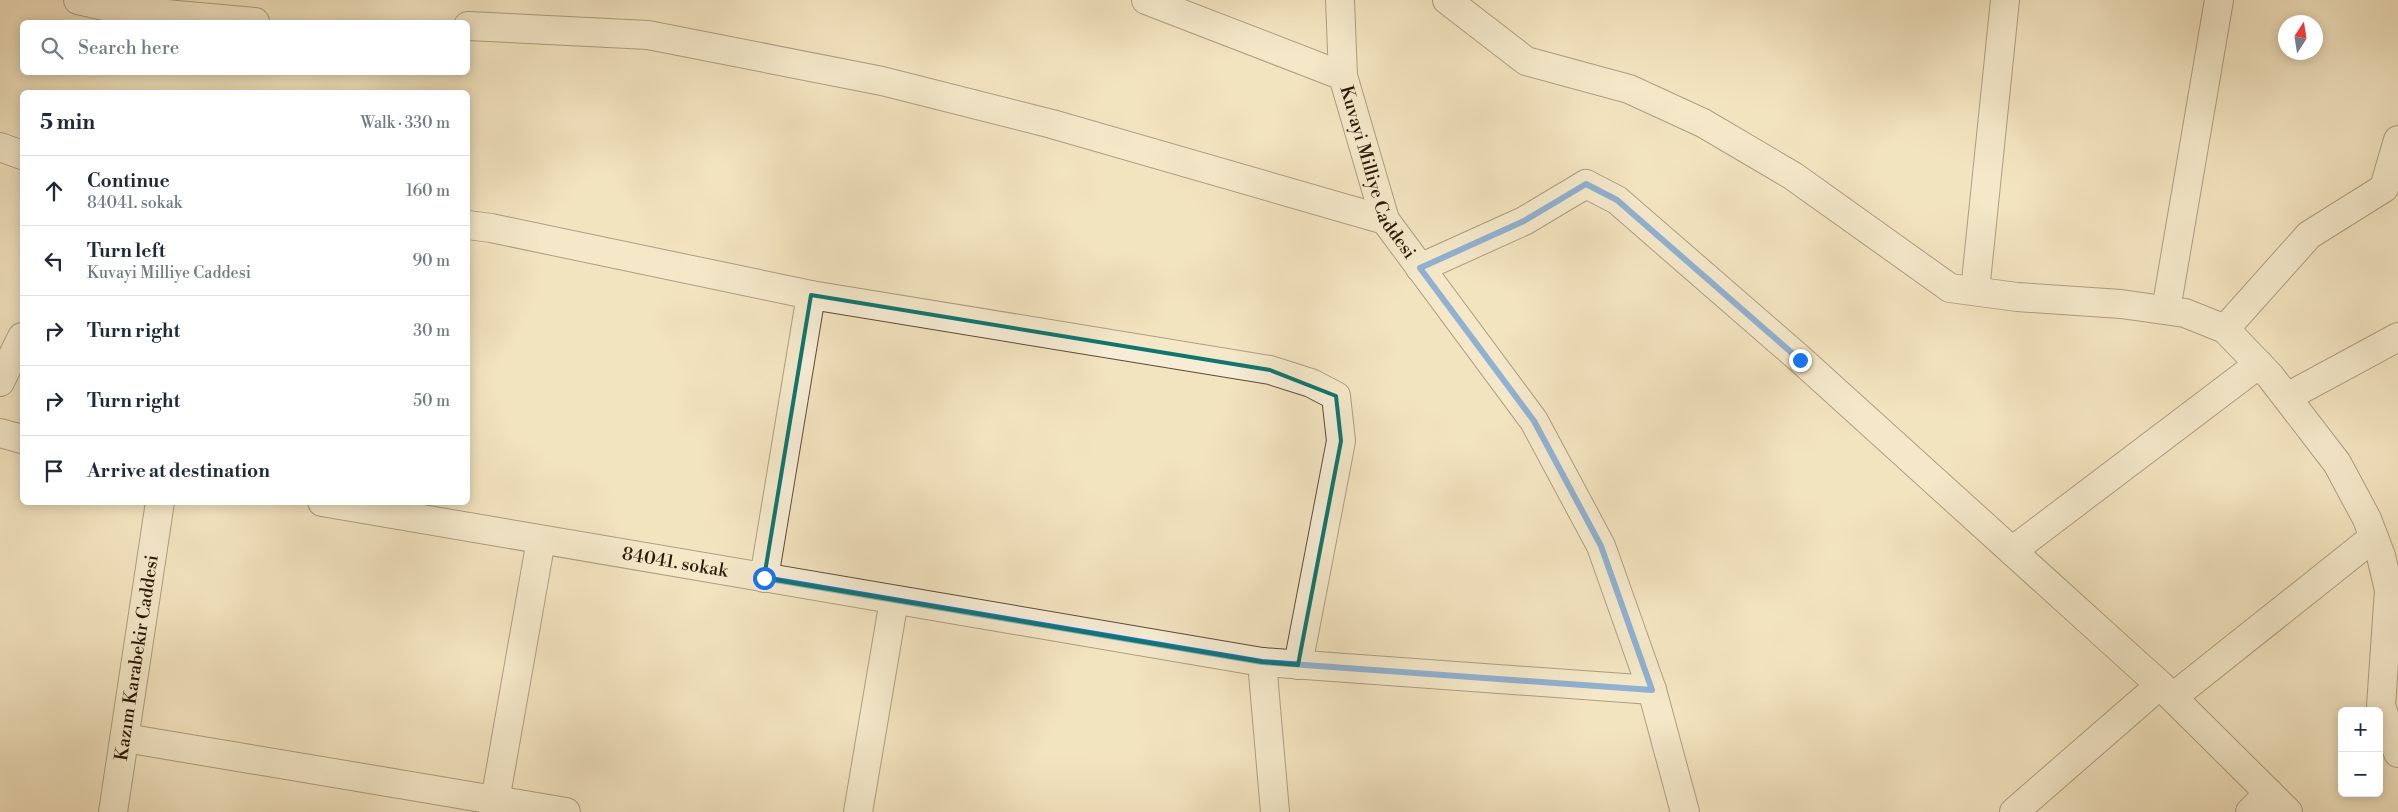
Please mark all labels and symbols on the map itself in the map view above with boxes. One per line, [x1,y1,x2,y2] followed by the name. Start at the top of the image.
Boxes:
[2278,15,2323,60] north arrow
[1335,83,1421,263] street label: Kuvayi Milliye Caddesi
[1789,349,1812,372] route end
[620,542,731,583] street label: 84041. sokak
[109,553,163,762] street label: Kazım Karabekir Caddesi
[753,567,776,590] route start

